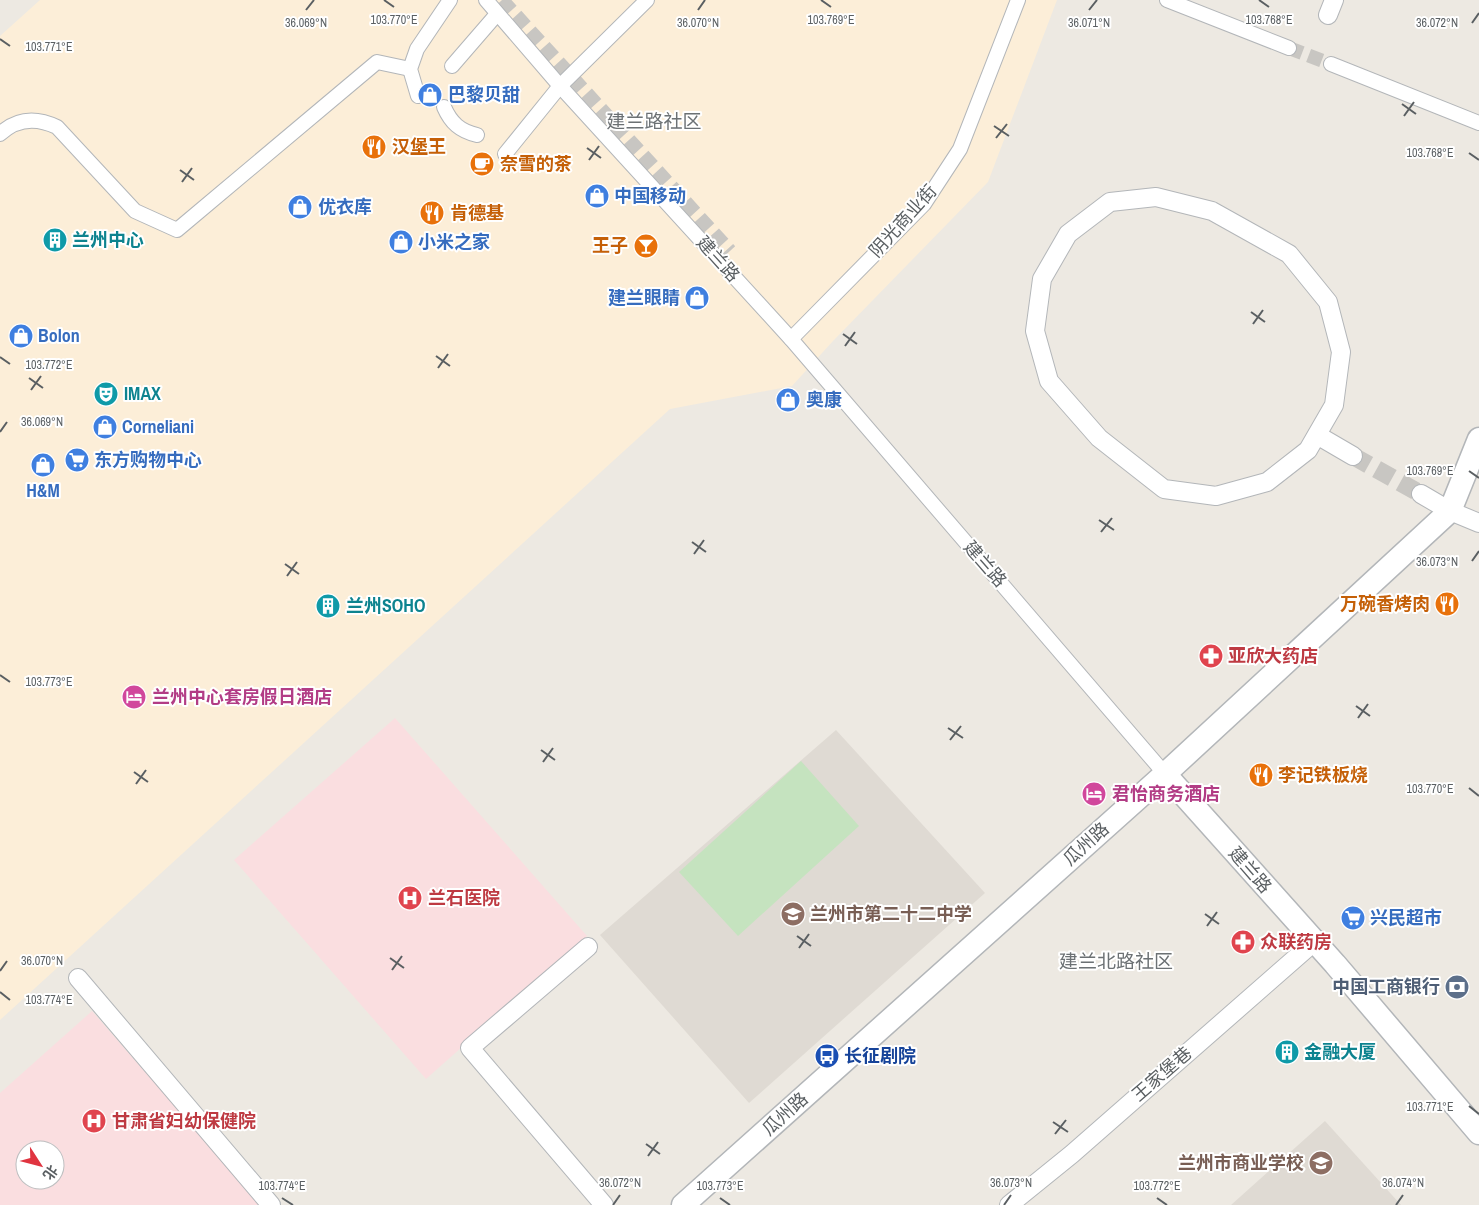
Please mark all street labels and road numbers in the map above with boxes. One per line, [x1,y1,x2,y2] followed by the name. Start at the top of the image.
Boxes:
[863,179,942,262] street label: 阴光商业街
[691,230,746,287] street label: 建兰路
[958,535,1013,592] street label: 建兰路
[1057,816,1114,871] street label: 瓜州路
[1223,841,1278,898] street label: 建兰路
[1126,1041,1197,1107] street label: 王家堡巷
[756,1086,813,1141] street label: 瓜州路

